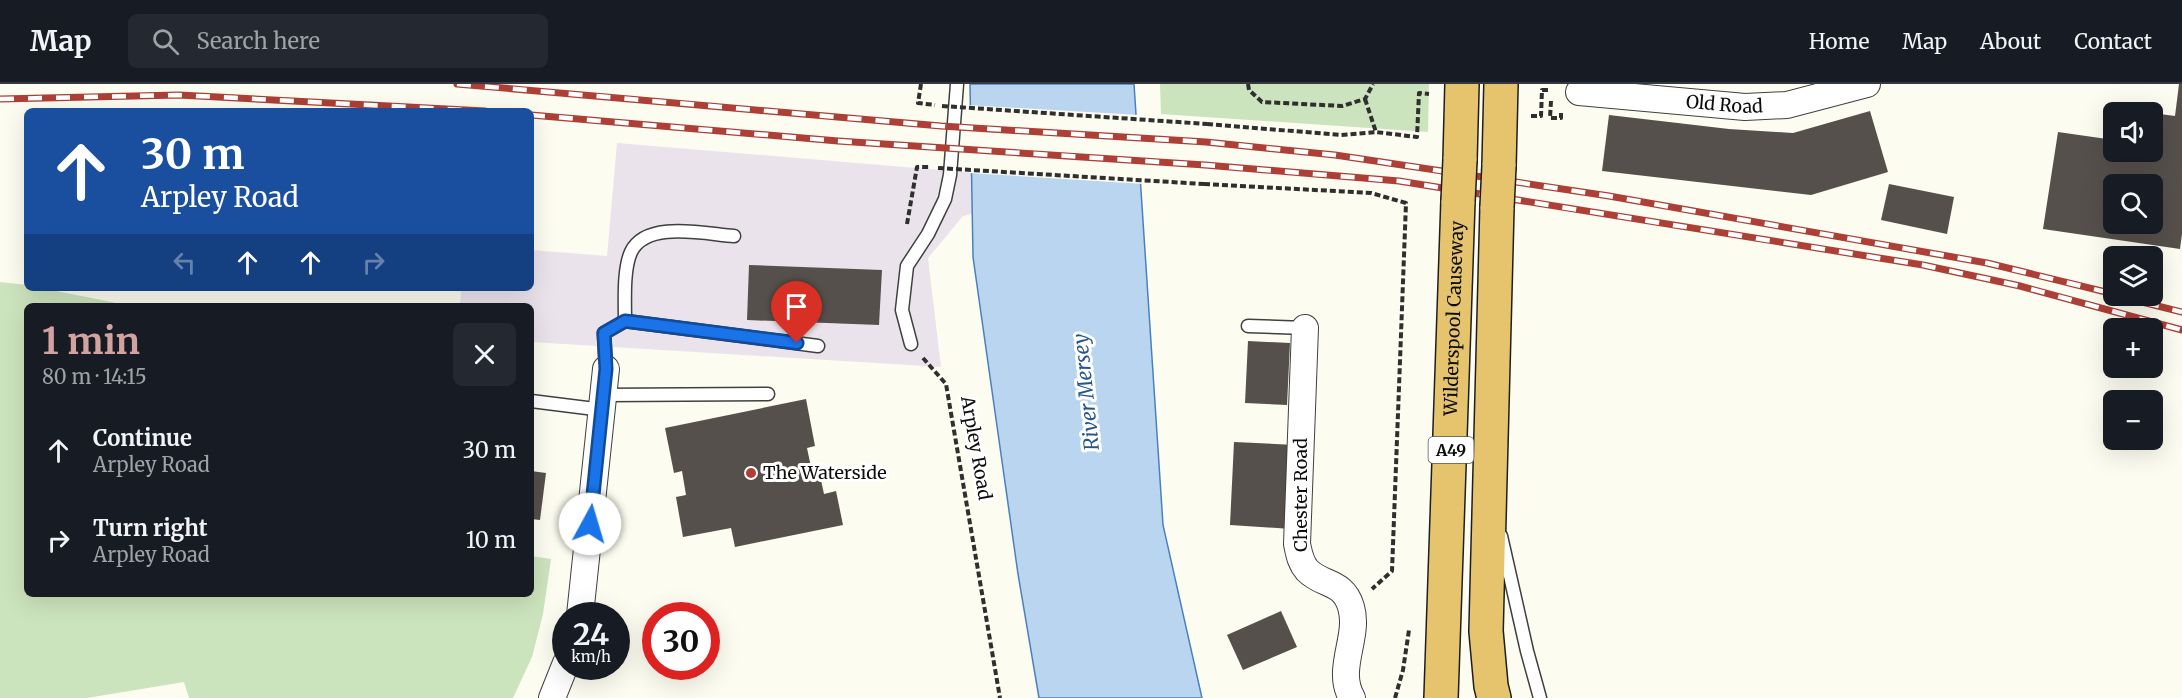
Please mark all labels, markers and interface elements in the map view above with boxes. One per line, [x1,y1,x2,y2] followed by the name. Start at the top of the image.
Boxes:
[128,14,548,68] search box
[30,23,92,59] text: Map
[149,25,182,58] icon: search
[197,27,320,55] text: Search here
[1809,28,1869,55] text: Home
[1902,28,1947,55] text: Map
[1980,28,2041,55] text: About
[2074,28,2152,55] text: Contact
[1685,90,1764,118] street label: Old Road
[2103,102,2163,450] map controls
[2103,102,2163,162] button: sound
[141,128,245,180] text: 30 m
[42,132,120,210] icon: ahead
[2103,174,2163,234] button: search
[141,180,299,214] text: Arpley Road
[1439,220,1468,417] street label: Wilderspool Causeway
[168,246,201,279] icon: left
[231,246,264,279] icon: ahead
[294,246,327,279] icon: ahead
[357,246,390,279] icon: right
[2103,246,2163,306] button: layers
[771,281,822,343] pin
[780,290,813,323] icon: arrive
[2103,318,2163,378] button: +
[42,319,140,364] text: 1 min
[453,323,516,386] button: close
[1067,332,1104,452] water label: River Mersey
[42,364,147,389] text: 80 m · 14:15
[2103,390,2163,450] button: −
[956,393,997,502] street label: Arpley Road
[93,424,192,452] text: Continue
[42,434,75,467] icon: ahead
[462,436,516,464] text: 30 m
[1428,437,1474,463] road number: A49
[1289,438,1312,552] street label: Chester Road
[93,452,210,477] text: Arpley Road
[763,461,887,484] place label: The Waterside
[744,466,758,480] marker: The Waterside
[558,492,622,556] position arrow
[93,514,207,542] text: Turn right
[42,524,75,557] icon: right
[466,526,516,554] text: 10 m
[93,542,210,567] text: Arpley Road
[642,602,720,680] speed limit sign: 30
[573,615,609,653] text: 24
[571,647,611,666] text: km/h

